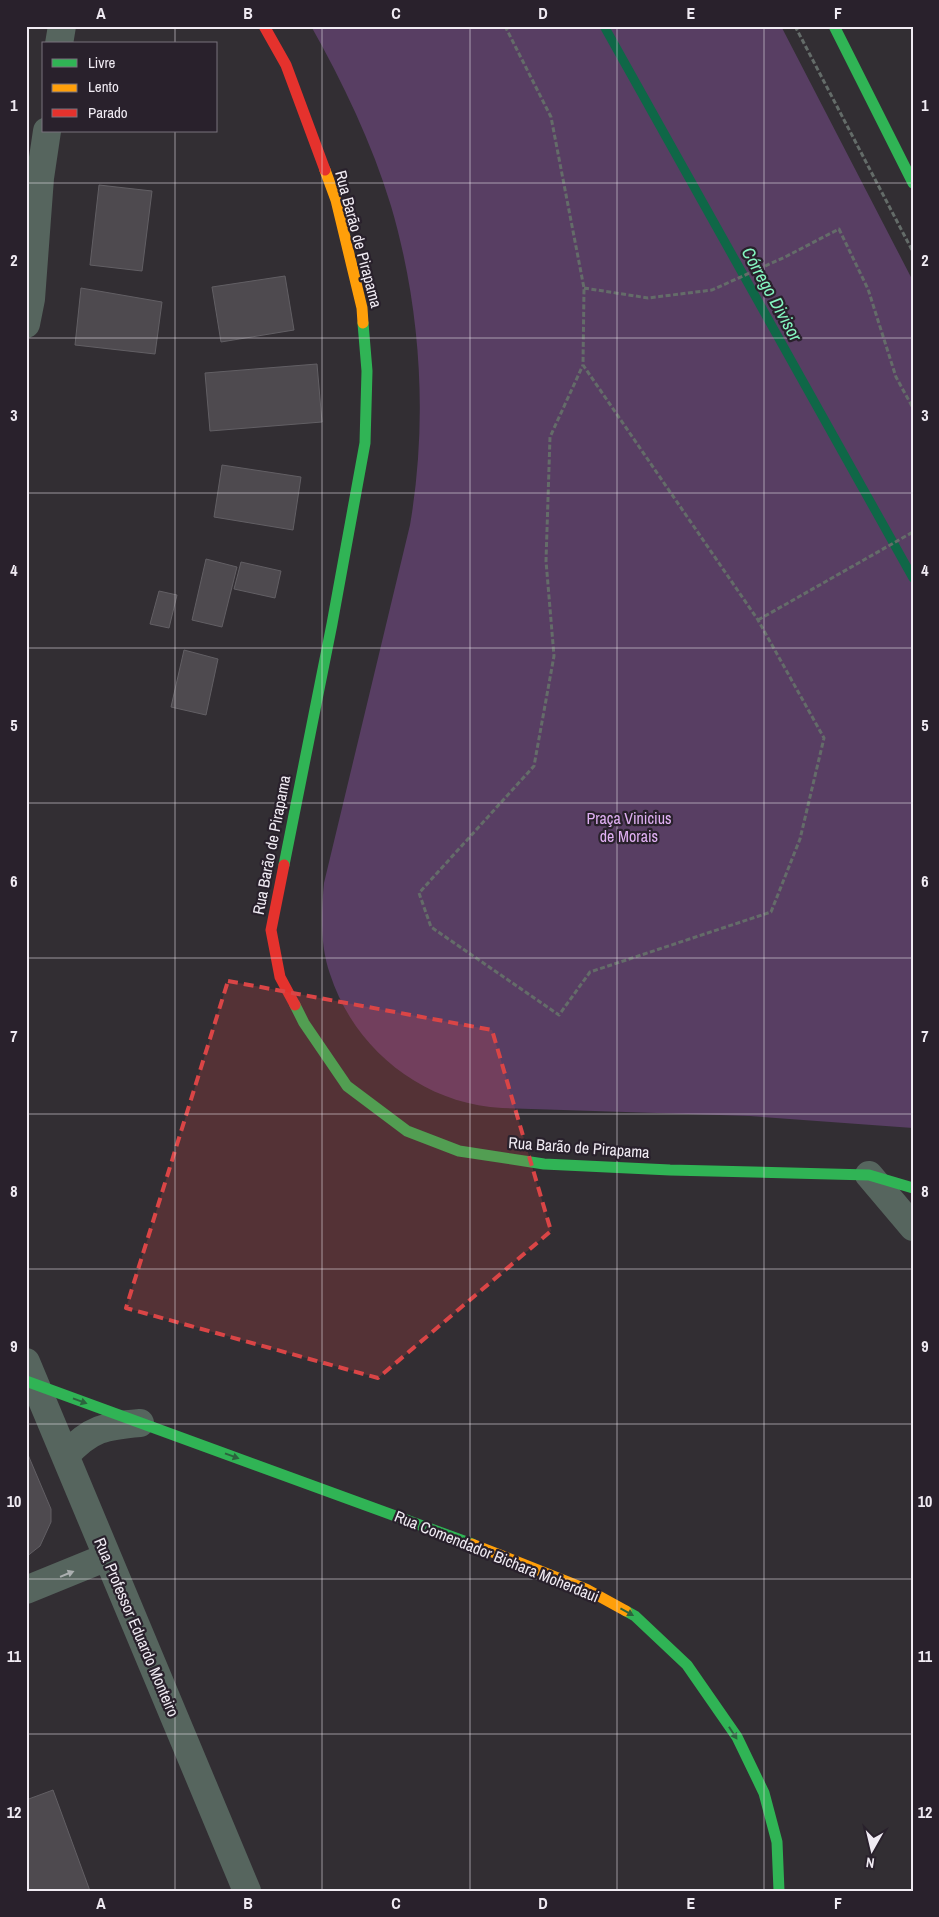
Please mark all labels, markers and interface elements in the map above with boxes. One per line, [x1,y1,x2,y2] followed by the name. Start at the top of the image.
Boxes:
[96,2,106,24] text: A
[243,2,253,24] text: B
[391,2,401,24] text: C
[538,2,548,24] text: D
[687,2,696,24] text: E
[834,2,842,24] text: F
[42,42,218,132] legend
[88,52,116,73] text: Livre
[88,76,119,97] text: Lento
[10,94,18,116] text: 1
[921,94,929,116] text: 1
[88,102,128,123] text: Parado
[330,168,388,311] street label: Rua Barão de Pirapama
[736,242,809,347] water label: Córrego Divisor
[10,249,18,271] text: 2
[921,249,929,271] text: 2
[10,404,18,426] text: 3
[921,404,929,426] text: 3
[10,559,18,581] text: 4
[921,559,929,581] text: 4
[10,714,18,736] text: 5
[921,714,929,736] text: 5
[247,773,295,917] street label: Rua Barão de Pirapama
[586,807,672,847] park label: Praça Vinicius de Morais
[10,870,18,892] text: 6
[921,870,929,892] text: 6
[10,1025,18,1047] text: 7
[921,1025,929,1047] text: 7
[508,1131,651,1163] street label: Rua Barão de Pirapama
[10,1180,18,1202] text: 8
[921,1180,929,1202] text: 8
[10,1335,18,1357] text: 9
[921,1335,929,1357] text: 9
[72,1398,87,1405] one-way arrow
[225,1453,240,1460] one-way arrow
[7,1490,21,1512] text: 10
[918,1490,932,1512] text: 10
[391,1505,603,1607] street label: Rua Comendador Bichara Moherdaui
[89,1534,185,1720] street label: Rua Professor Eduardo Monteiro
[60,1569,74,1577] one-way arrow
[620,1608,635,1616] one-way arrow
[7,1645,22,1667] text: 11
[918,1645,933,1667] text: 11
[729,1726,738,1740] one-way arrow
[7,1801,21,1823] text: 12
[918,1801,932,1823] text: 12
[846,1824,896,1874] north arrow
[865,1853,876,1872] text: N
[96,1892,106,1914] text: A
[243,1892,253,1914] text: B
[391,1892,401,1914] text: C
[538,1892,548,1914] text: D
[687,1892,696,1914] text: E
[834,1892,842,1914] text: F

